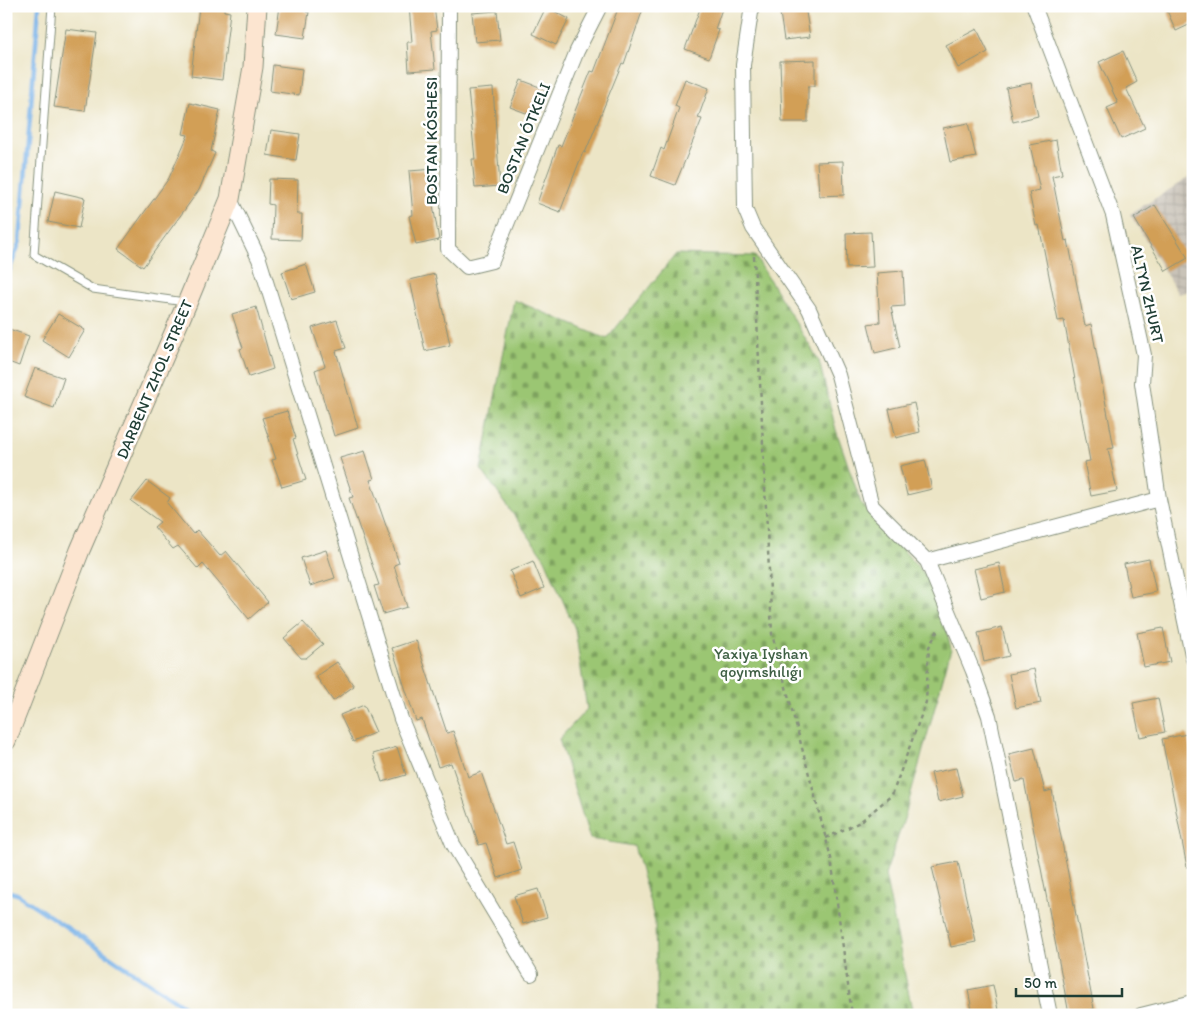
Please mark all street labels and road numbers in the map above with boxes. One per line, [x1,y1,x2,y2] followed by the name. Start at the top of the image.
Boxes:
[422,77,441,205] street label: BOSTAN KÓSHESI
[493,80,554,197] street label: BOSTAN ÓTKELI
[1127,243,1168,345] street label: ALTYN ZHURT
[112,297,197,462] street label: DARBENT ZHOL STREET

